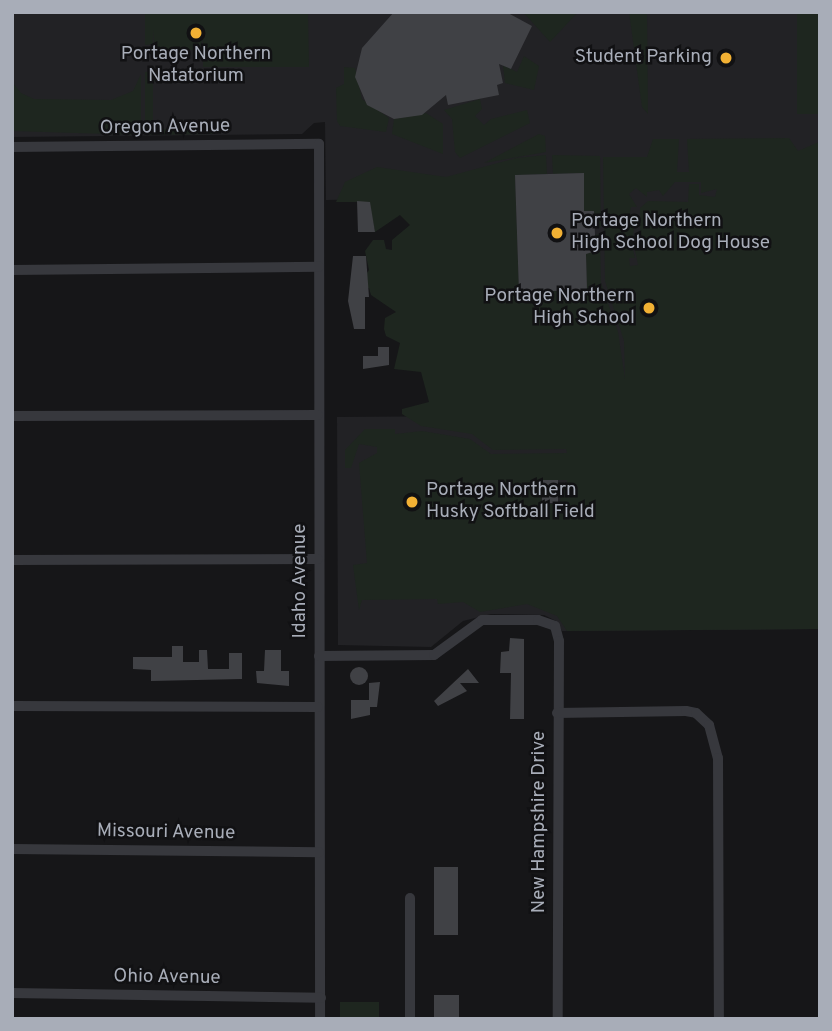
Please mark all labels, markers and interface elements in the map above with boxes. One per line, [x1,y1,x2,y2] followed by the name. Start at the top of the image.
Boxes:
[188,25,204,41] marker: Portage Northern Natatorium
[121,44,271,88] place label: Portage Northern Natatorium
[575,47,712,69] place label: Student Parking
[718,50,734,66] marker: Student Parking
[99,115,231,141] street label: Oregon Avenue
[571,211,770,255] place label: Portage Northern High School Dog House
[549,225,565,241] marker: Portage Northern High School Dog House
[484,286,635,330] place label: Portage Northern High School
[641,300,657,316] marker: Portage Northern High School
[426,480,595,524] place label: Portage Northern Husky Softball Field
[404,494,420,510] marker: Portage Northern Husky Softball Field
[290,523,312,639] street label: Idaho Avenue
[529,731,551,913] street label: New Hampshire Drive
[96,820,236,846] street label: Missouri Avenue
[113,966,221,990] street label: Ohio Avenue

